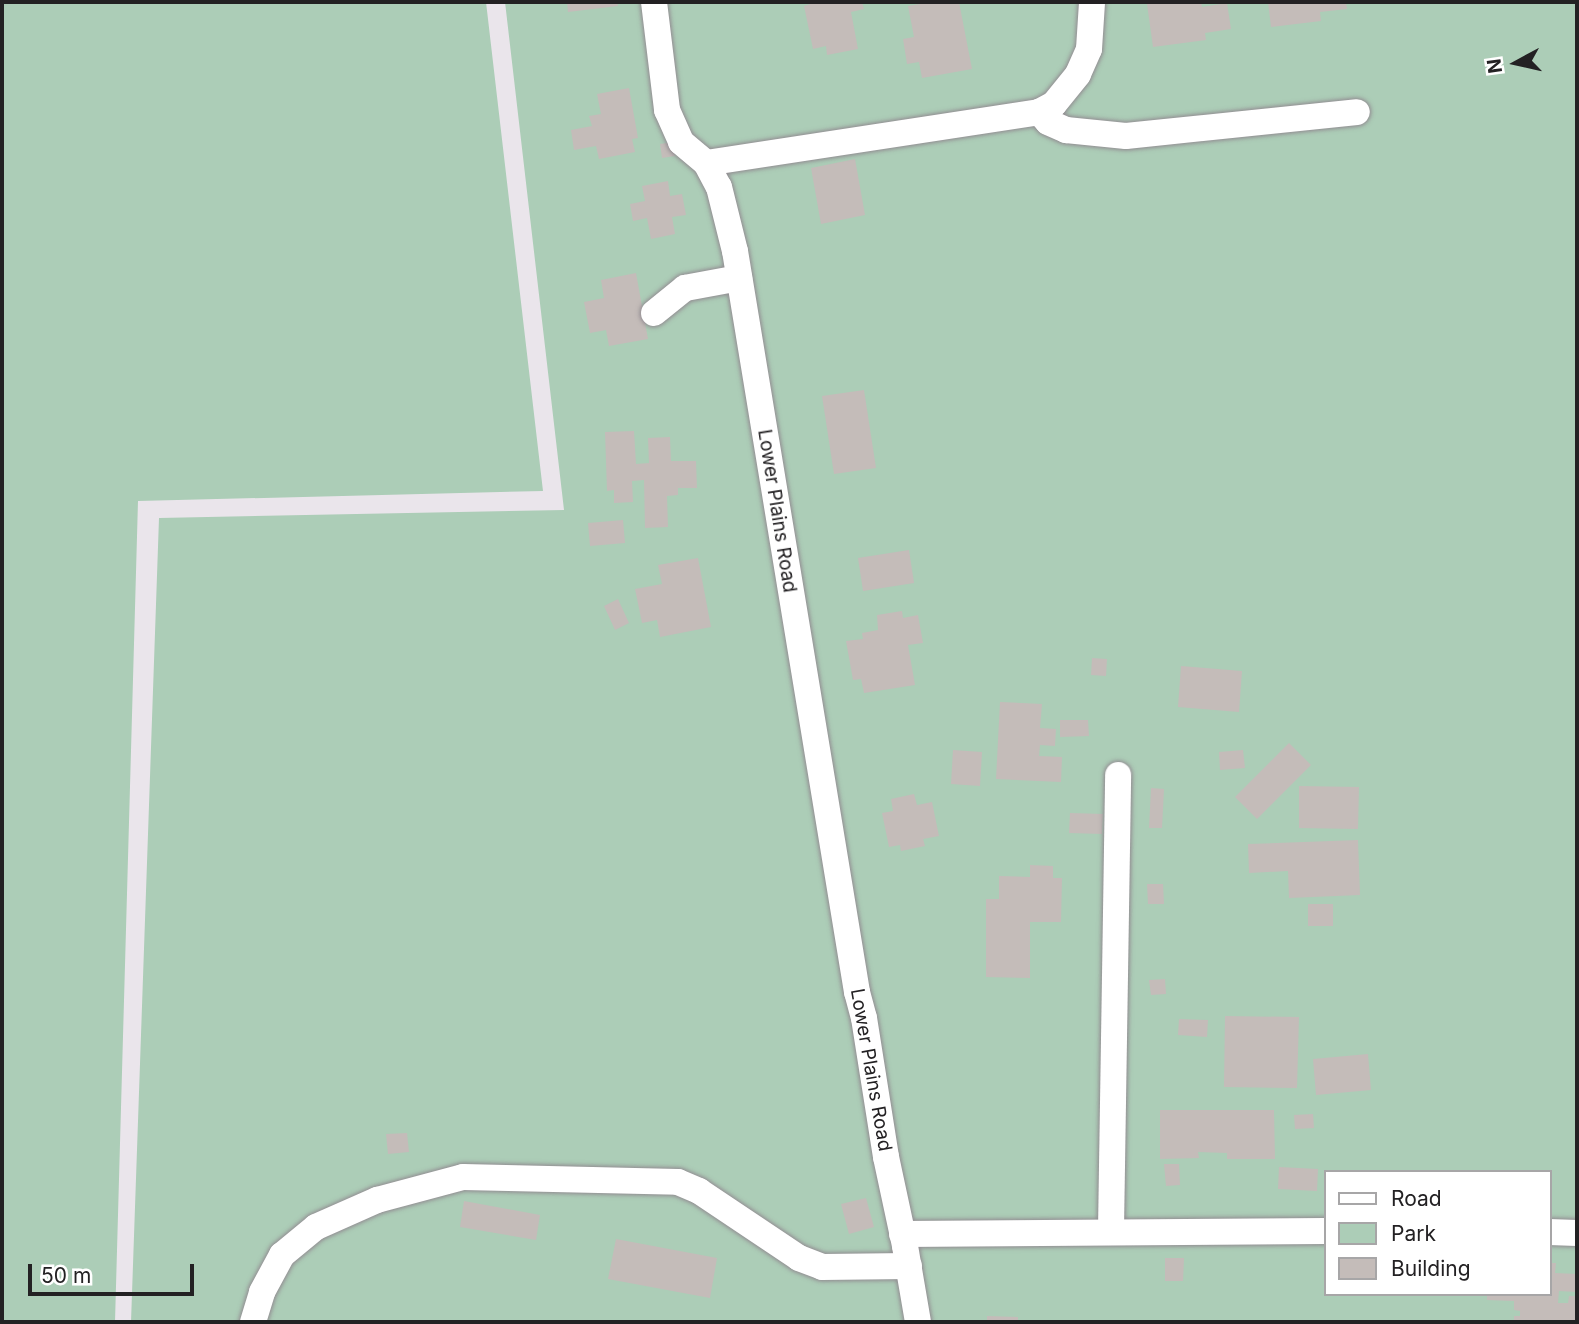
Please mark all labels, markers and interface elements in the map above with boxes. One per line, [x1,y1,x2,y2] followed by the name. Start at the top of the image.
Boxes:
[1481,28,1551,98] north arrow
[1482,57,1507,75] text: N
[753,428,801,594] street label: Lower Plains Road
[845,987,897,1153] street label: Lower Plains Road
[1324,1170,1551,1296] legend
[1391,1186,1442,1211] text: Road
[1391,1221,1436,1246] text: Park
[32,1250,198,1294] scale bar
[1391,1256,1471,1281] text: Building
[41,1263,91,1288] text: 50 m

